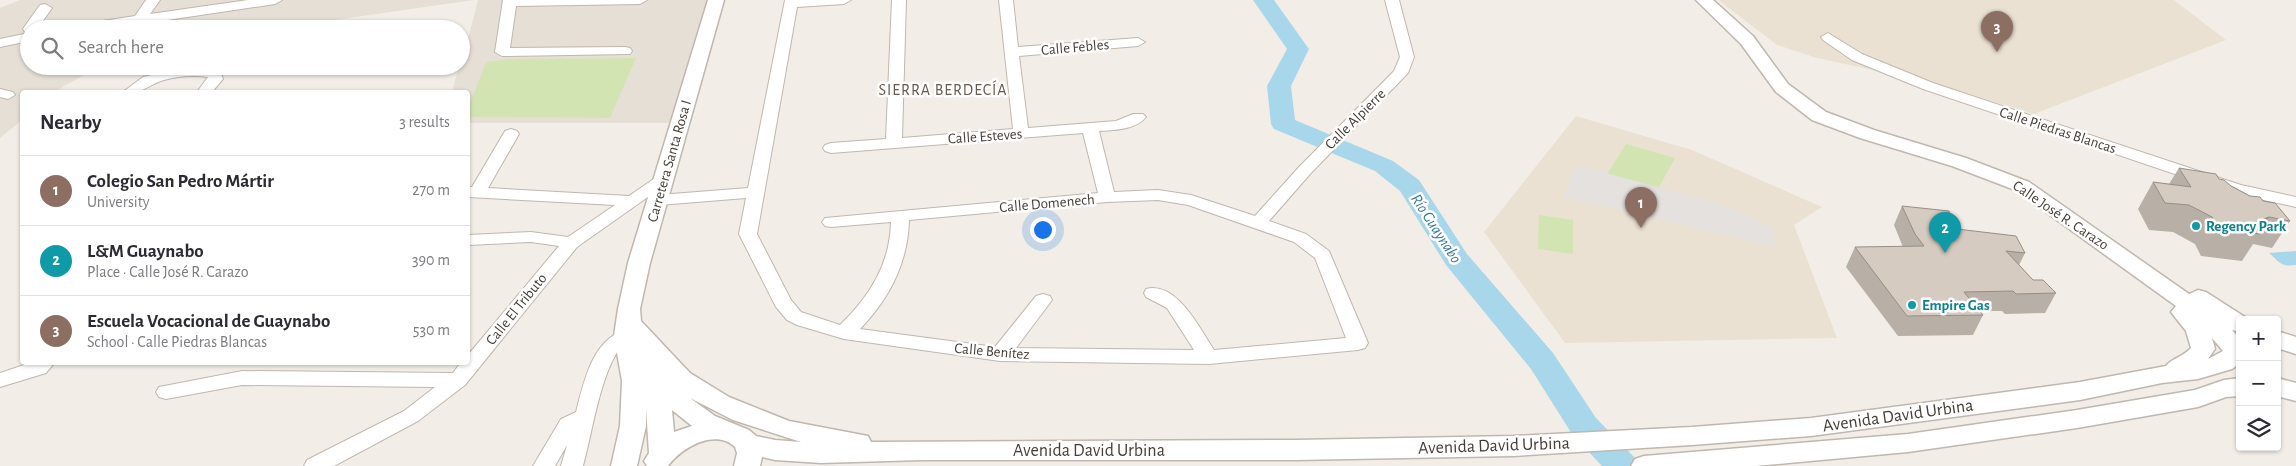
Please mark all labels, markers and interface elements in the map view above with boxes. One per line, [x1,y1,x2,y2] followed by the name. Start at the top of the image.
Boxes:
[1981,11,2013,52] pin: 3
[20,20,470,75] search box
[38,34,66,62] icon: search
[1040,37,1110,58] street label: Calle Febles
[78,38,164,57] text: Search here
[878,80,1008,98] district label: SIERRA BERDECÍA
[1322,86,1389,152] street label: Calle Alpierre
[645,98,694,224] street label: Carretera Santa Rosa I
[1998,105,2118,156] street label: Calle Piedras Blancas
[40,112,101,133] text: Nearby
[399,114,450,130] text: 3 results
[947,126,1023,147] street label: Calle Esteves
[87,172,274,191] text: Colegio San Pedro Mártir
[2010,178,2111,253] street label: Calle José R. Carazo
[53,182,59,198] text: 1
[412,182,450,198] text: 270 m
[1625,187,1657,228] pin: 1
[1408,191,1465,266] water label: Río Guaynabo
[999,192,1095,215] street label: Calle Domenech
[87,194,150,210] text: University
[1929,212,1961,253] pin: 2
[1030,217,1056,243] your location
[2206,219,2287,234] place label: Regency Park
[2190,220,2202,232] marker: Regency Park
[87,242,204,261] text: L&M Guaynabo
[52,252,60,268] text: 2
[412,252,450,268] text: 390 m
[87,264,249,280] text: Place · Calle José R. Carazo
[483,271,550,348] street label: Calle El Tributo
[1922,298,1990,313] place label: Empire Gas
[1906,299,1918,311] marker: Empire Gas
[87,312,330,331] text: Escuela Vocacional de Guaynabo
[2236,316,2281,451] map controls
[2236,316,2281,361] button: +
[53,322,59,338] text: 3
[413,322,450,338] text: 530 m
[87,334,267,350] text: School · Calle Piedras Blancas
[954,341,1030,362] street label: Calle Benítez
[2236,361,2281,406] button: −
[1822,397,1975,435] street label: Avenida David Urbina
[2236,406,2281,451] button: layers
[1418,434,1570,458] street label: Avenida David Urbina
[1013,442,1165,460] street label: Avenida David Urbina

